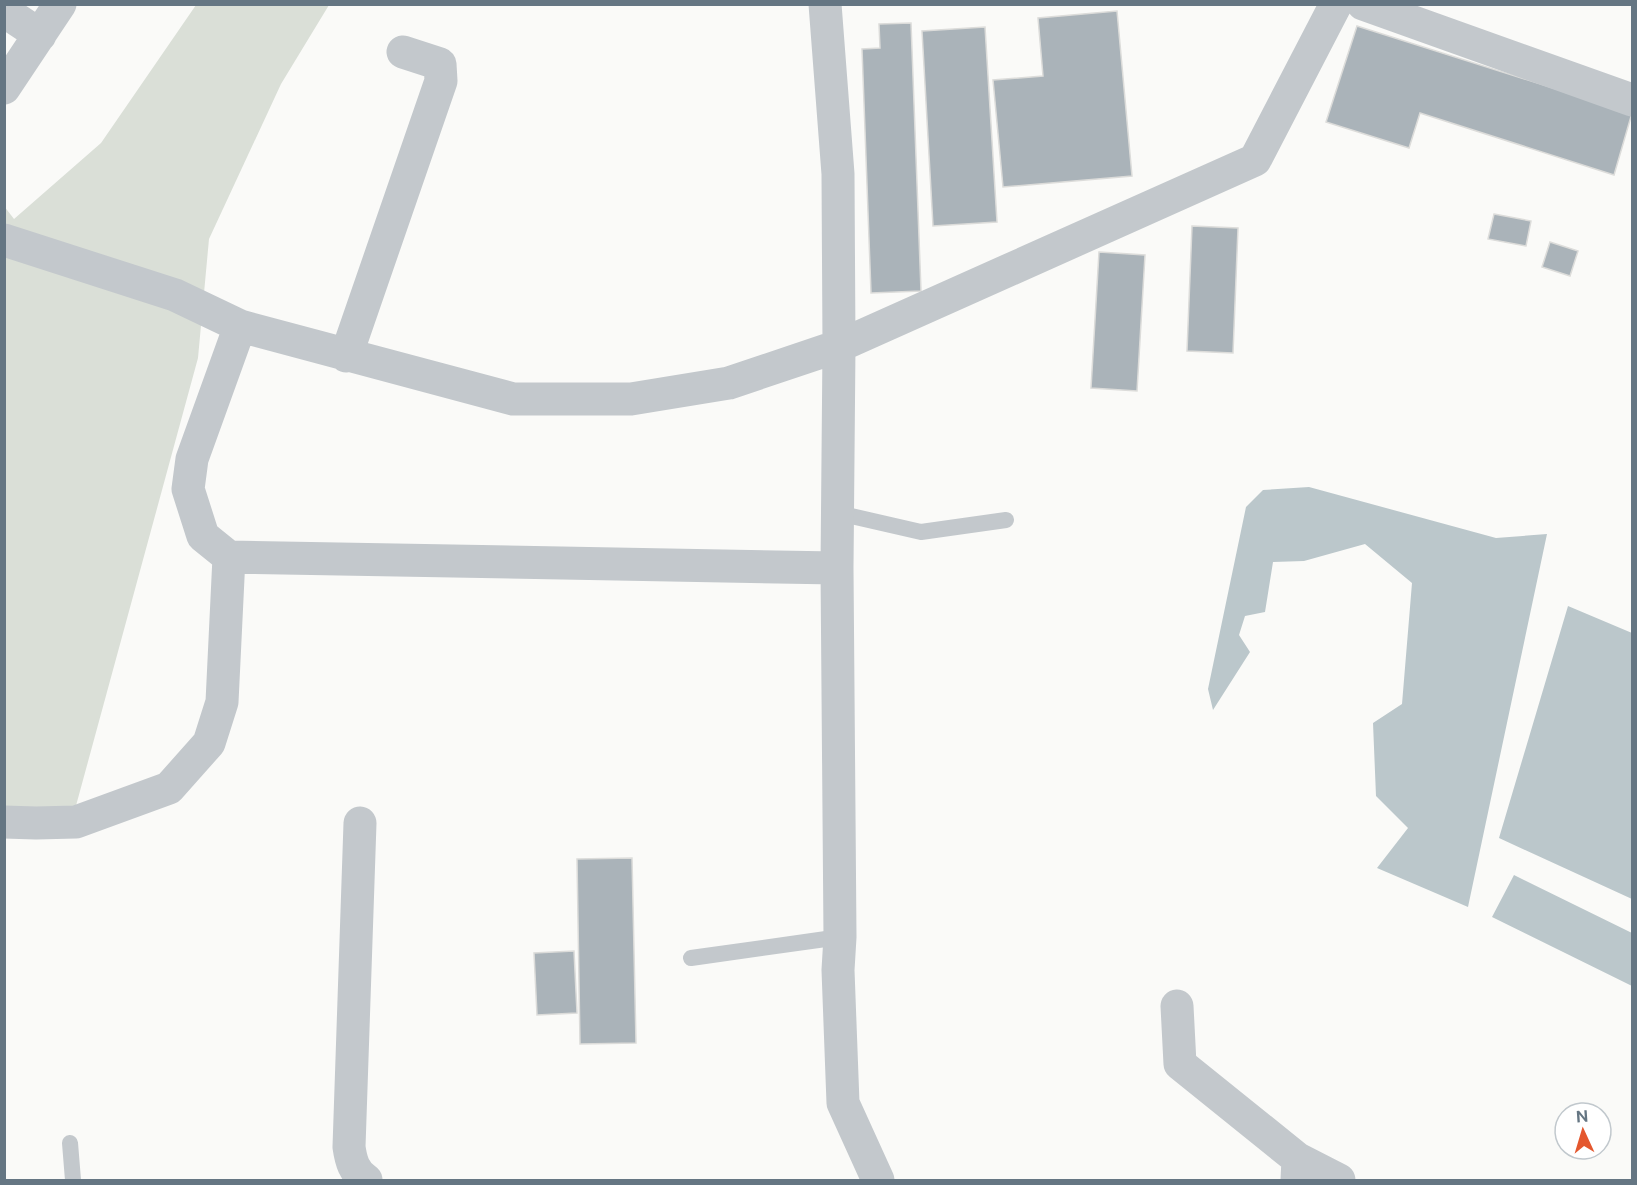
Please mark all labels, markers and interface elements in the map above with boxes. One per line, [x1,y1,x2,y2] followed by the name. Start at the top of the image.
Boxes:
[1553,1101,1613,1161] north arrow
[1575,1107,1589,1126] text: N

